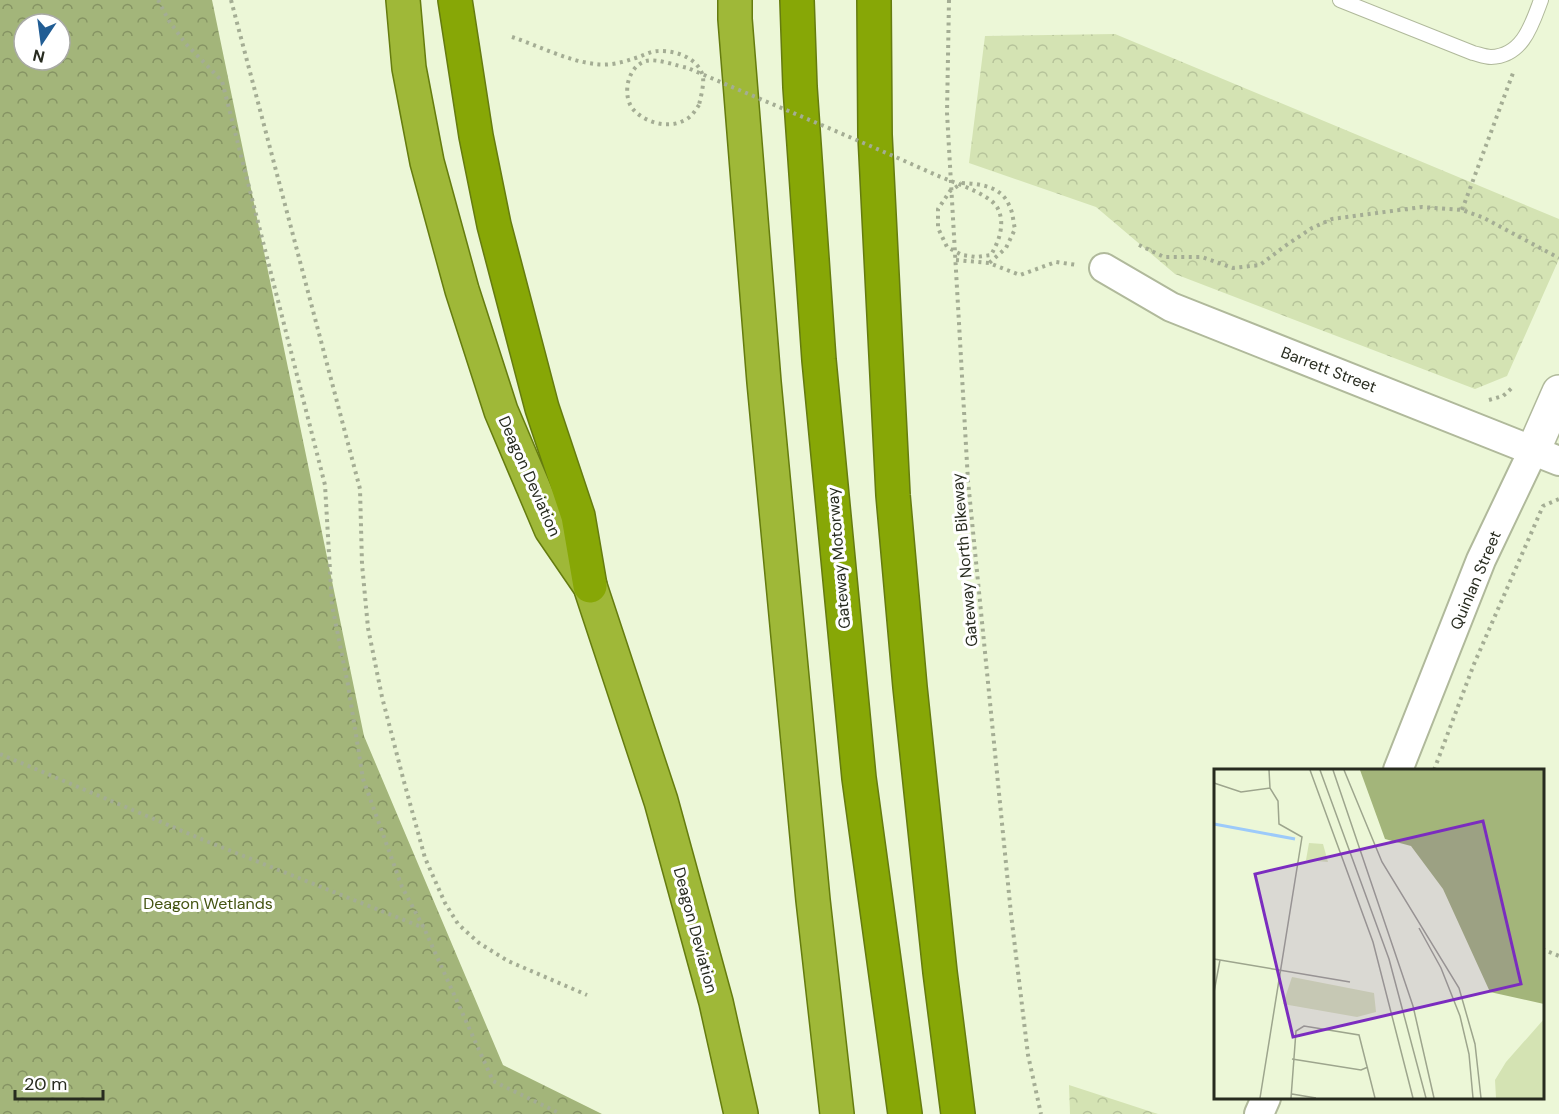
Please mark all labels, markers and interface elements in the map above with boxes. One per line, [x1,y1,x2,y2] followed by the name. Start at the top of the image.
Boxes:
[12,12,72,72] north arrow
[31,45,47,68] text: N
[1278,342,1380,397] street label: Barrett Street
[494,413,566,540] street label: Deagon Deviation
[946,472,983,648] street label: Gateway North Bikeway
[822,486,855,630] street label: Gateway Motorway
[1445,527,1506,633] street label: Quinlan Street
[1214,769,1544,1099] inset map
[669,865,722,995] street label: Deagon Deviation
[143,893,273,914] park label: Deagon Wetlands
[15,1063,104,1101] scale bar
[24,1072,67,1096] text: 20 m

